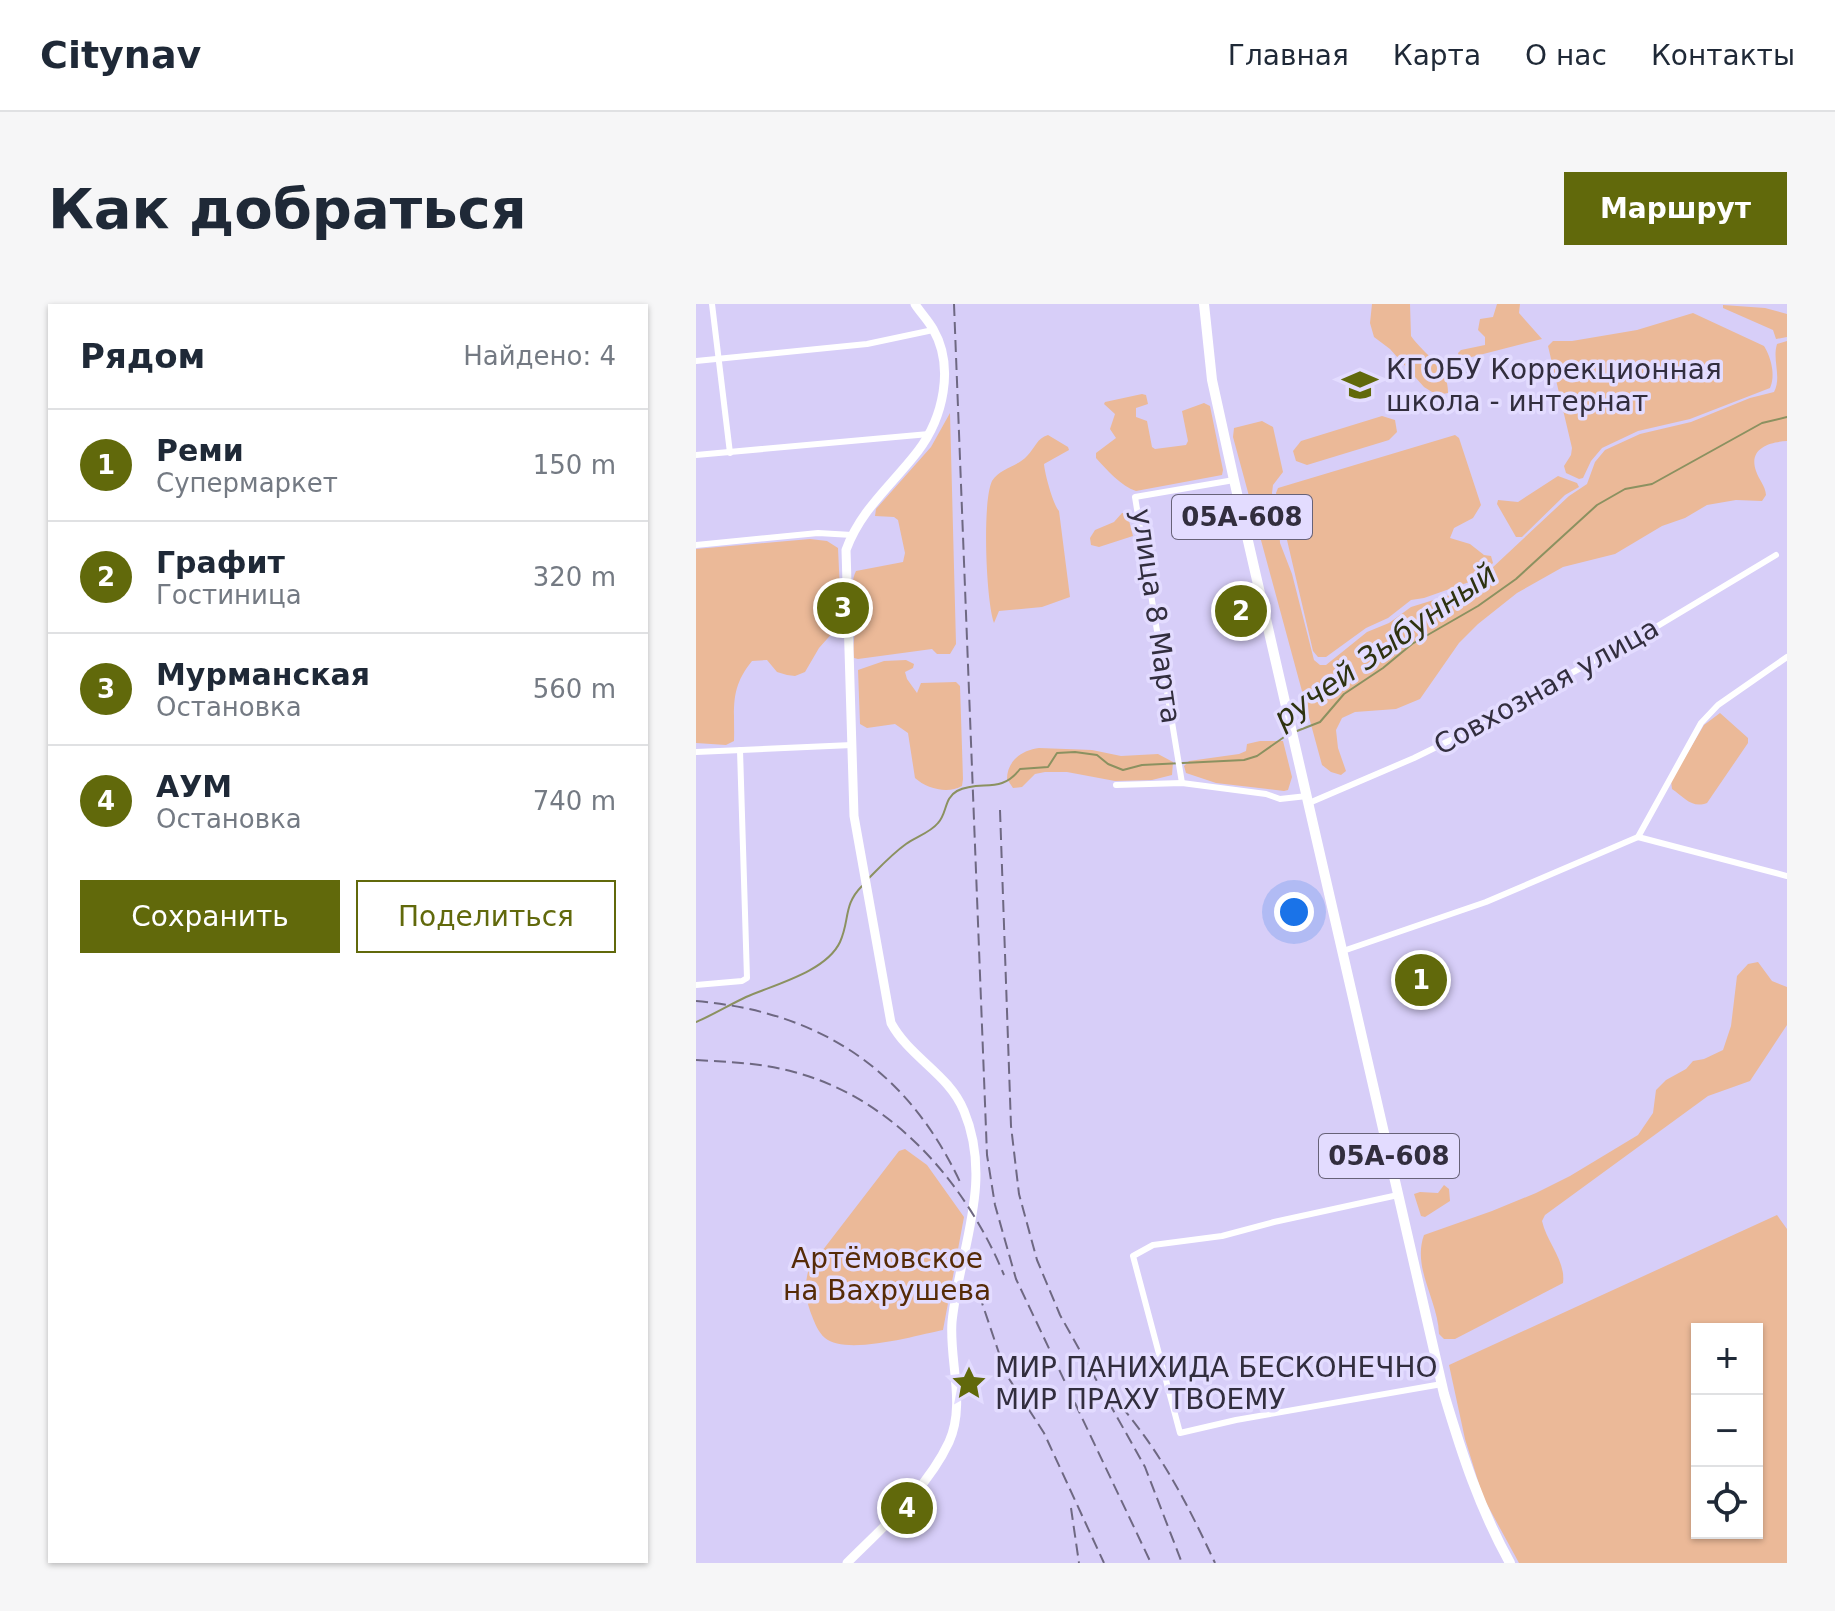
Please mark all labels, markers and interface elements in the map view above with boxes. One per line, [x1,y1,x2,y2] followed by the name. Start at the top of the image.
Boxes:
[40,33,201,77] text: Citynav
[1228,39,1349,72] text: Главная
[1393,39,1481,72] text: Карта
[1525,39,1607,72] text: О нас
[1651,39,1795,72] text: Контакты
[1564,172,1787,245] button: Маршрут
[48,176,527,241] text: Как добраться
[80,336,205,376] text: Рядом
[463,341,616,371] text: Найдено: 4
[1386,353,1722,418] place label: КГОБУ Коррекционная школа - интернат
[1341,366,1379,404] school or university icon: КГОБУ Коррекционная школа - интернат
[156,433,244,468] text: Реми
[97,450,115,480] text: 1
[533,450,616,480] text: 150 m
[156,468,338,498] text: Супермаркет
[1172,495,1312,539] road number: 05А-608
[1125,506,1188,726] street label: улица 8 Марта
[156,545,285,580] text: Графит
[1266,556,1503,736] water label: ручей Зыбунный
[97,562,115,592] text: 2
[533,562,616,592] text: 320 m
[817,578,869,638] pin: 3
[156,580,302,610] text: Гостиница
[1215,581,1267,641] pin: 2
[1428,611,1664,762] street label: Совхозная улица
[156,657,370,692] text: Мурманская
[97,674,115,704] text: 3
[533,674,616,704] text: 560 m
[156,692,302,722] text: Остановка
[156,769,232,804] text: АУМ
[97,786,115,816] text: 4
[533,786,616,816] text: 740 m
[156,804,302,834] text: Остановка
[80,880,340,953] button: Сохранить
[356,880,616,953] button: Поделиться
[1274,892,1314,932] your location
[1395,950,1447,1010] pin: 1
[1319,1134,1459,1178] road number: 05А-608
[783,1242,991,1307] park label: Артёмовское на Вахрушева
[1691,1323,1763,1539] map controls
[1691,1323,1763,1395] button: +
[995,1351,1438,1416] place label: МИР ПАНИХИДА БЕСКОНЕЧНО МИР ПРАХУ ТВОЕМУ
[950,1364,988,1402] place icon: МИР ПАНИХИДА БЕСКОНЕЧНО МИР ПРАХУ ТВОЕМУ
[1691,1395,1763,1467] button: −
[1691,1467,1763,1539] button: locate
[881,1478,933,1538] pin: 4

